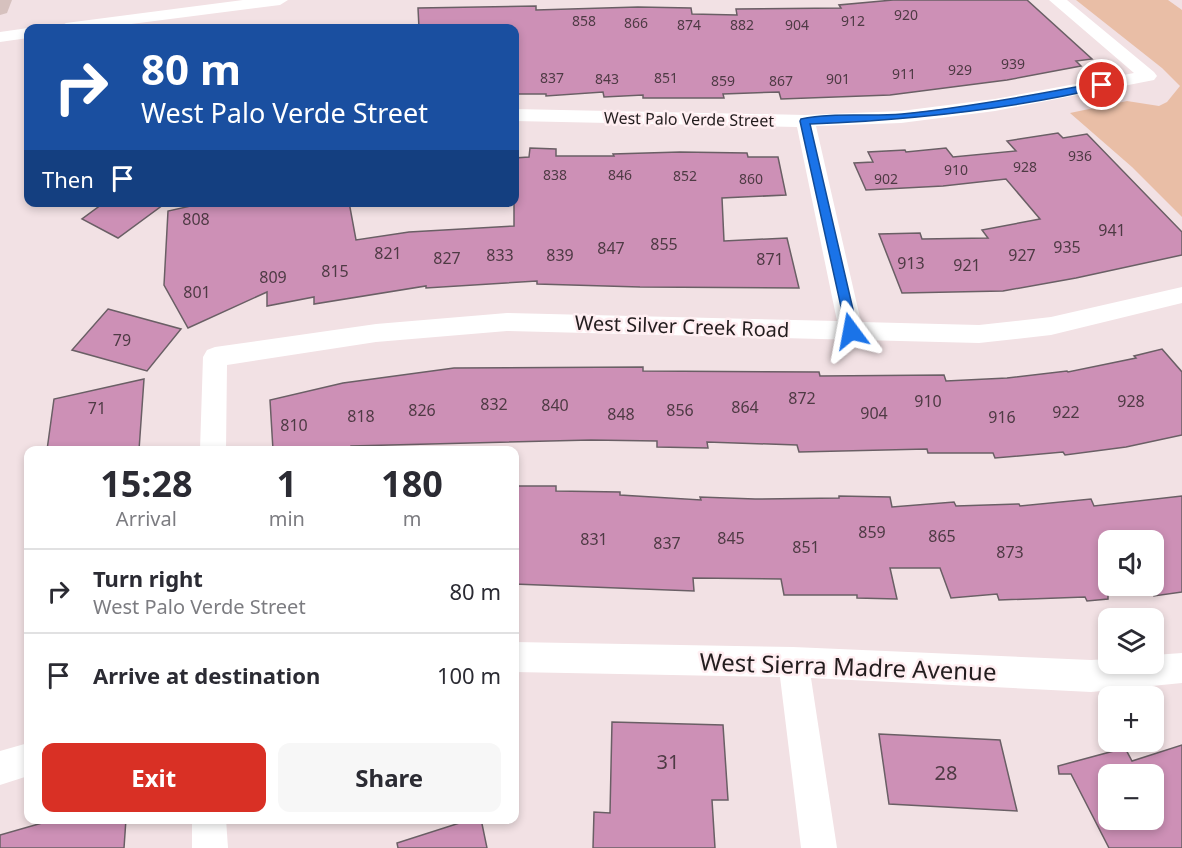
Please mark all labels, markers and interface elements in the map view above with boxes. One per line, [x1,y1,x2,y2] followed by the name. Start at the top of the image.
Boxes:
[894,5,918,24] house number: 920
[572,11,596,30] house number: 858
[841,11,865,30] house number: 912
[624,13,648,32] house number: 866
[677,15,701,34] house number: 874
[730,15,754,34] house number: 882
[785,15,809,34] house number: 904
[141,40,241,97] text: 80 m
[42,48,120,126] icon: right
[1001,54,1025,73] house number: 939
[1076,59,1127,110] pin
[948,60,972,79] house number: 929
[892,64,916,83] house number: 911
[540,68,564,87] house number: 837
[654,68,678,87] house number: 851
[1085,68,1118,101] icon: arrive
[595,69,619,88] house number: 843
[826,69,850,88] house number: 901
[711,71,735,90] house number: 859
[769,71,793,90] house number: 867
[141,94,428,131] text: West Palo Verde Street
[604,107,774,131] street label: West Palo Verde Street
[1068,146,1092,165] house number: 936
[1013,157,1037,176] house number: 928
[944,160,968,179] house number: 910
[106,162,139,195] icon: arrive
[42,164,94,194] text: Then
[543,165,567,184] house number: 838
[608,165,632,184] house number: 846
[673,166,697,185] house number: 852
[739,169,763,188] house number: 860
[874,169,898,188] house number: 902
[182,208,210,230] house number: 808
[1098,219,1126,241] house number: 941
[650,233,678,255] house number: 855
[1053,236,1081,258] house number: 935
[597,237,625,259] house number: 847
[374,242,402,264] house number: 821
[486,244,514,266] house number: 833
[546,244,574,266] house number: 839
[1008,244,1036,266] house number: 927
[433,247,461,269] house number: 827
[756,248,784,270] house number: 871
[897,252,925,274] house number: 913
[953,254,981,276] house number: 921
[321,260,349,282] house number: 815
[259,266,287,288] house number: 809
[183,281,211,303] house number: 801
[819,299,883,363] position arrow
[574,309,790,343] street label: West Silver Creek Road
[113,329,131,351] house number: 79
[788,387,816,409] house number: 872
[914,390,942,412] house number: 910
[1117,390,1145,412] house number: 928
[480,393,508,415] house number: 832
[541,394,569,416] house number: 840
[731,396,759,418] house number: 864
[88,397,106,419] house number: 71
[408,399,436,421] house number: 826
[666,399,694,421] house number: 856
[1052,401,1080,423] house number: 922
[860,402,888,424] house number: 904
[607,403,635,425] house number: 848
[347,405,375,427] house number: 818
[988,406,1016,428] house number: 916
[280,414,308,436] house number: 810
[100,459,193,508] text: 15:28
[277,459,297,508] text: 1
[381,459,443,508] text: 180
[116,505,177,532] text: Arrival
[269,505,305,532] text: min
[403,505,421,532] text: m
[858,521,886,543] house number: 859
[928,525,956,547] house number: 865
[717,527,745,549] house number: 845
[580,528,608,550] house number: 831
[1098,530,1164,830] map controls
[1098,530,1164,596] button: sound
[653,532,681,554] house number: 837
[792,536,820,558] house number: 851
[996,541,1024,563] house number: 873
[93,563,203,593] text: Turn right
[42,575,75,608] icon: right
[450,576,501,606] text: 80 m
[93,593,306,620] text: West Palo Verde Street
[1098,608,1164,674] button: layers
[699,644,997,688] street label: West Sierra Madre Avenue
[42,659,75,692] icon: arrive
[93,660,320,690] text: Arrive at destination
[437,660,501,690] text: 100 m
[1098,686,1164,752] button: +
[42,743,266,812] button: Exit
[278,743,501,812] button: Share
[657,748,679,775] house number: 31
[935,759,957,786] house number: 28
[1098,764,1164,830] button: −

